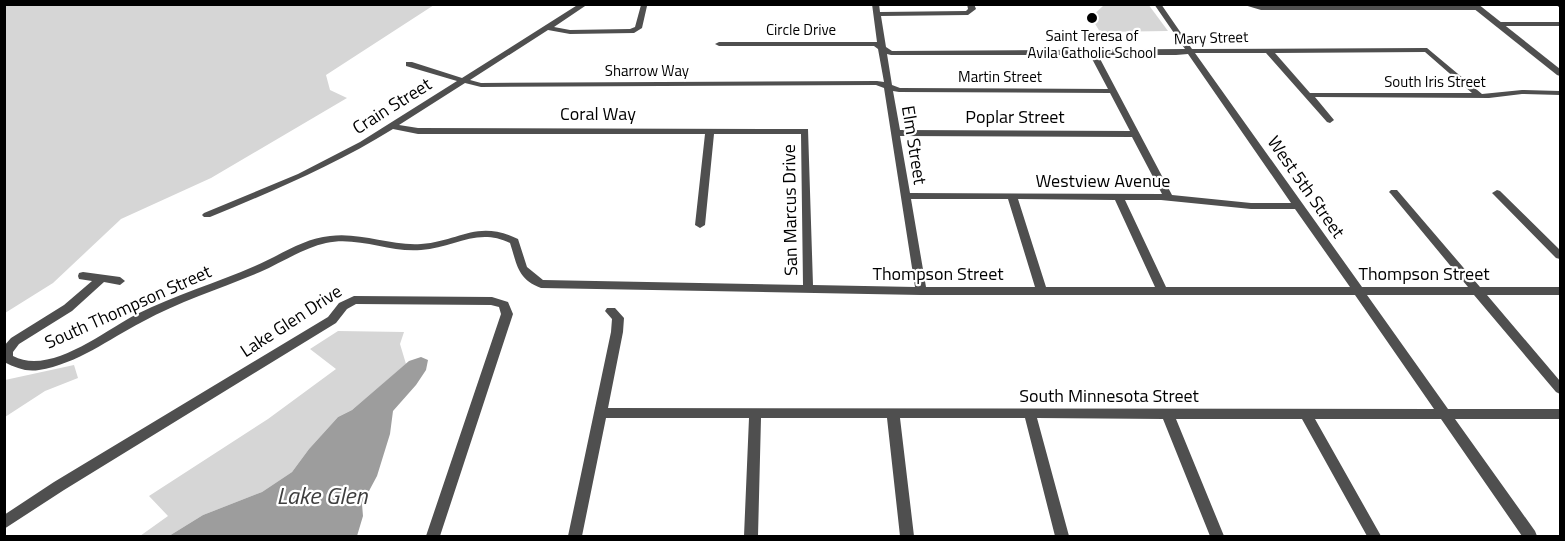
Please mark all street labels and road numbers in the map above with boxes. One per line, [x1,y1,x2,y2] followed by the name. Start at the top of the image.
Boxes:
[766,18,836,41] street label: Circle Drive
[1173,25,1249,50] street label: Mary Street
[605,59,689,82] street label: Sharrow Way
[958,65,1043,88] street label: Martin Street
[347,70,437,141] street label: Crain Street
[1384,70,1487,93] street label: South Iris Street
[560,100,636,127] street label: Coral Way
[965,103,1065,130] street label: Poplar Street
[895,104,934,187] street label: Elm Street
[1261,130,1352,244] street label: West 5th Street
[775,144,804,276] street label: San Marcus Drive
[1036,167,1170,194] street label: Westview Avenue
[40,257,216,355] street label: South Thompson Street
[872,260,1004,287] street label: Thompson Street
[1358,260,1490,287] street label: Thompson Street
[235,278,347,364] street label: Lake Glen Drive
[1019,382,1200,409] street label: South Minnesota Street

